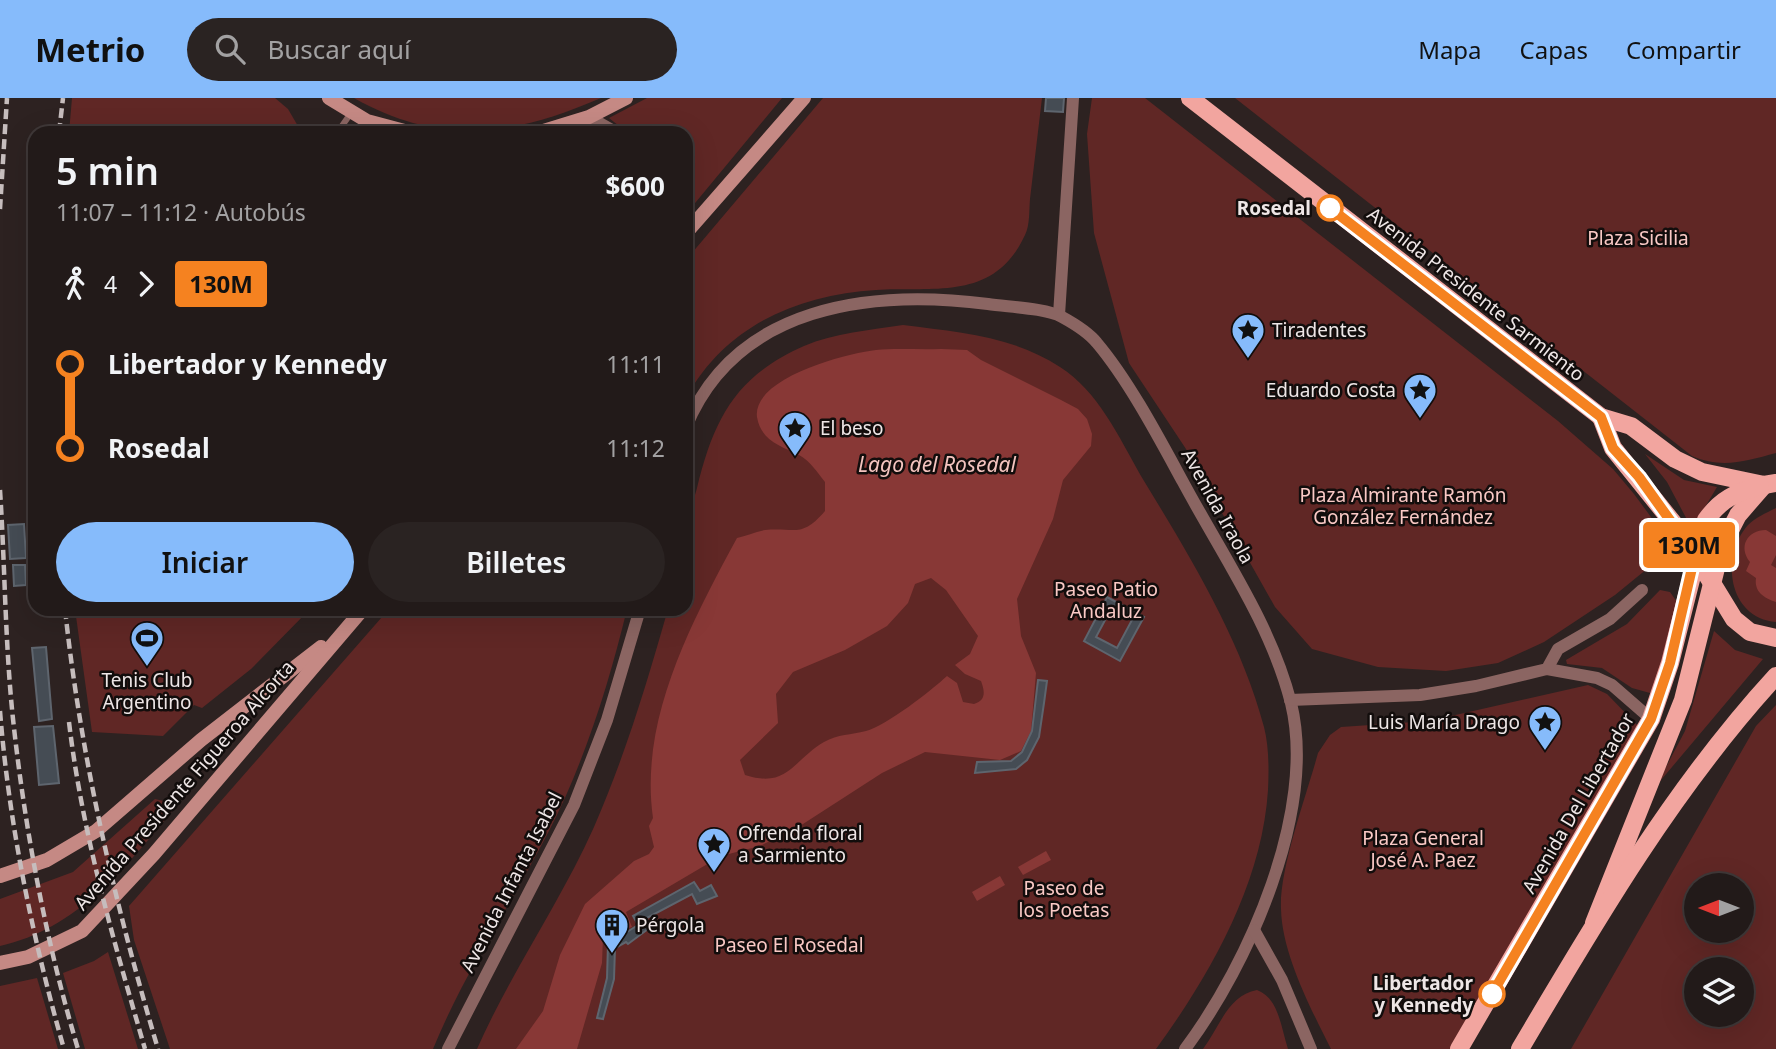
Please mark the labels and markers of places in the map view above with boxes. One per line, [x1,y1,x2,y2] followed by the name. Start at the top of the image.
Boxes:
[1237,195,1311,221] place label: Rosedal
[1317,195,1343,221] marker: Rosedal
[1229,311,1267,360] place icon: Tiradentes
[1272,317,1366,343] place label: Tiradentes
[1401,371,1439,420] place icon: Eduardo Costa
[1266,377,1396,403] place label: Eduardo Costa
[776,409,814,458] place icon: El beso
[820,415,883,441] place label: El beso
[128,619,166,668] sports icon: Tenis Club Argentino
[102,667,192,715] place label: Tenis Club Argentino
[1526,703,1564,752] place icon: Luis María Drago
[1368,709,1520,735] place label: Luis María Drago
[738,820,863,868] place label: Ofrenda floral a Sarmiento
[695,825,733,874] place icon: Ofrenda floral a Sarmiento
[593,906,631,955] building icon: Pérgola
[636,912,705,938] place label: Pérgola
[1373,970,1474,1018] place label: Libertador y Kennedy
[1479,981,1505,1007] marker: Libertador y Kennedy

